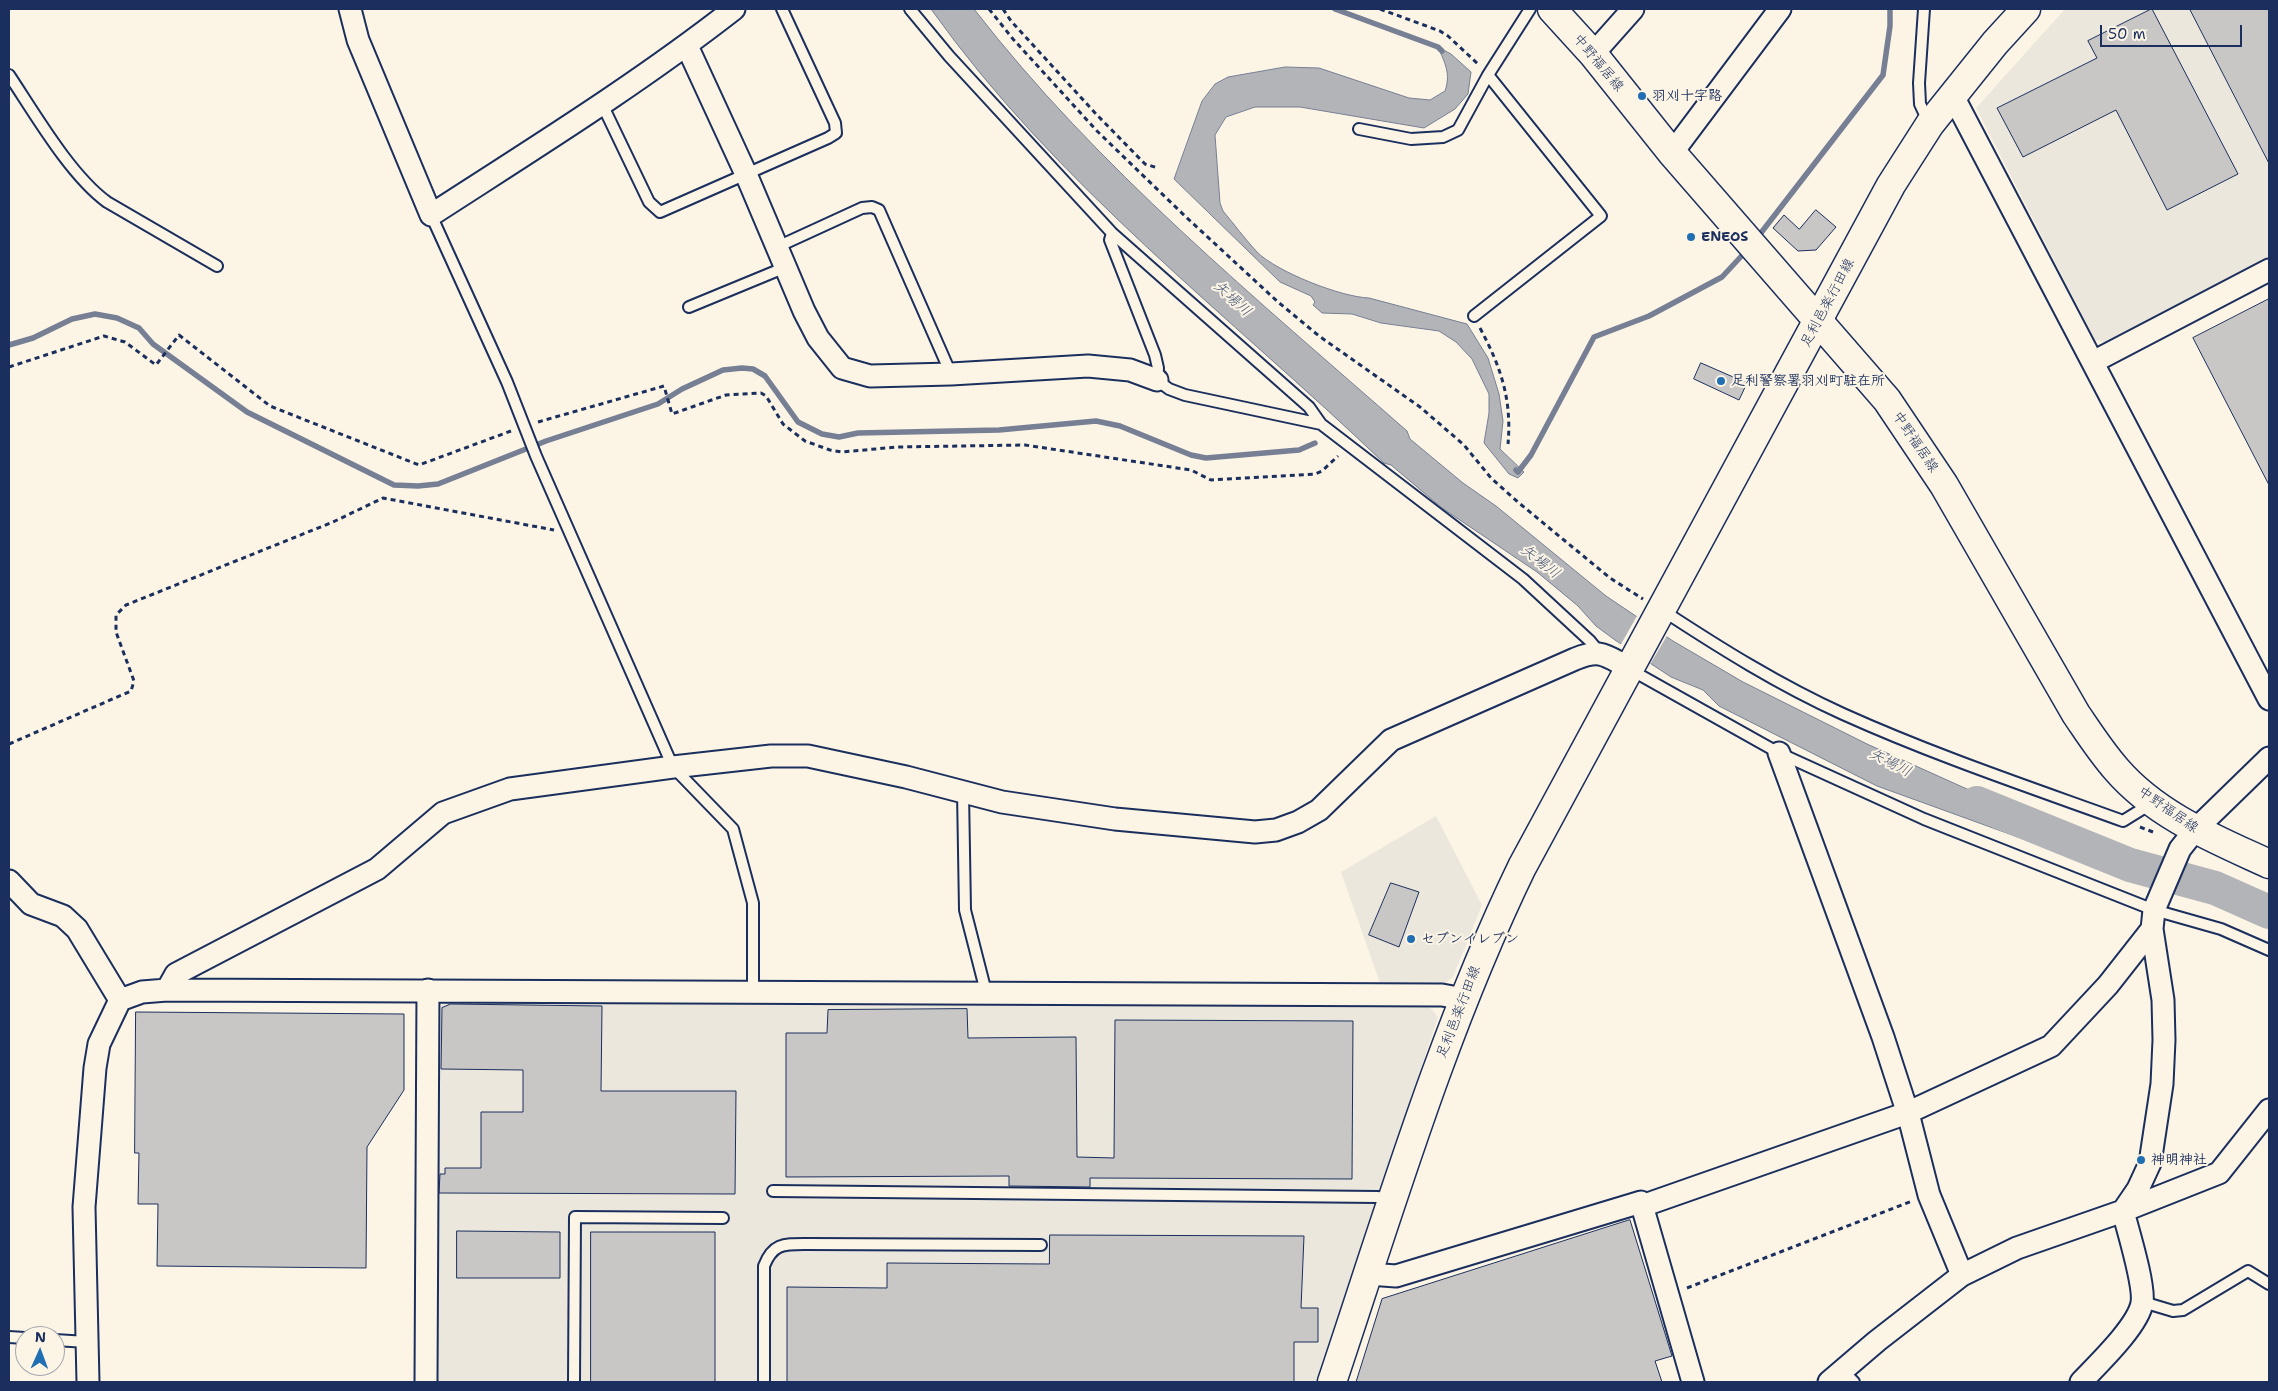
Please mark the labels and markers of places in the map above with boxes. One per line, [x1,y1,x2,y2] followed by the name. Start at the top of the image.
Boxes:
[1652,88,1722,104] place label: 羽刈十字路
[1636,90,1648,102] marker: 羽刈十字路
[1701,229,1748,245] place label: ENEOS
[1685,231,1697,243] marker: ENEOS
[1731,373,1885,389] place label: 足利警察署羽刈町駐在所
[1715,375,1727,387] marker: 足利警察署羽刈町駐在所
[1421,931,1519,947] place label: セブンイレブン
[1405,933,1417,945] marker: セブンイレブン
[2151,1152,2207,1168] place label: 神明神社
[2135,1154,2147,1166] marker: 神明神社

